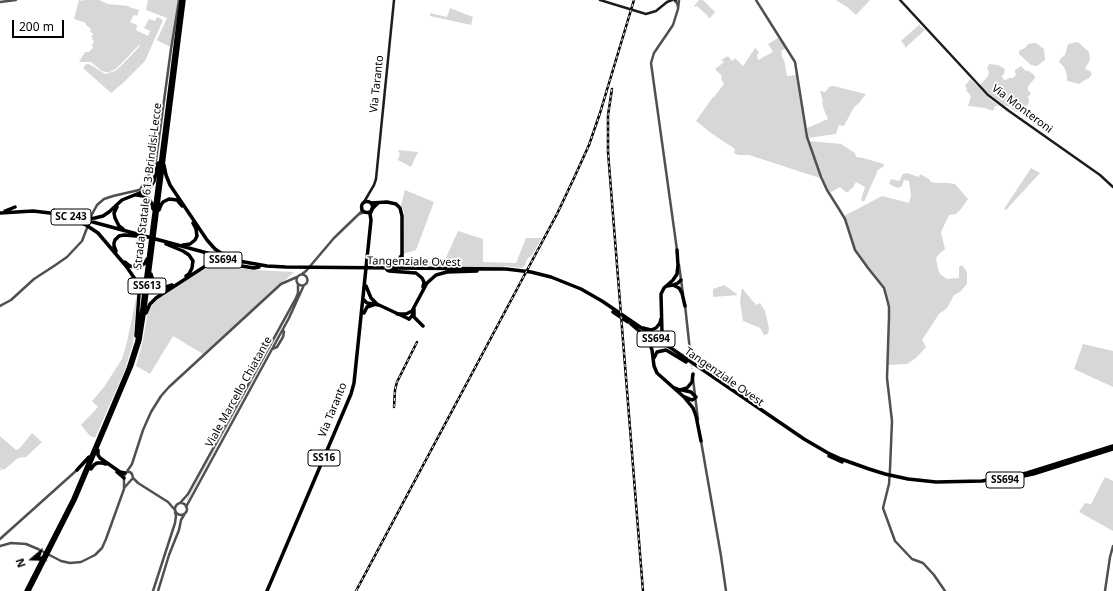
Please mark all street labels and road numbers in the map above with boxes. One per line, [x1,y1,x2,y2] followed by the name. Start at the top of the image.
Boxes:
[367,55,387,113] street label: Via Taranto
[989,82,1055,136] street label: Via Monteroni
[131,102,165,270] street label: Strada Statale 613 Brindisi-Lecce
[51,209,91,225] road number: SC 243
[204,252,242,268] road number: SS694
[367,255,461,269] street label: Tangenziale Ovest
[128,278,166,294] road number: SS613
[637,331,675,347] road number: SS694
[203,334,275,450] street label: Viale Marcello Chiatante
[682,345,766,409] street label: Tangenziale Ovest
[316,381,350,439] street label: Via Taranto
[308,450,340,466] road number: SS16
[986,472,1024,488] road number: SS694

